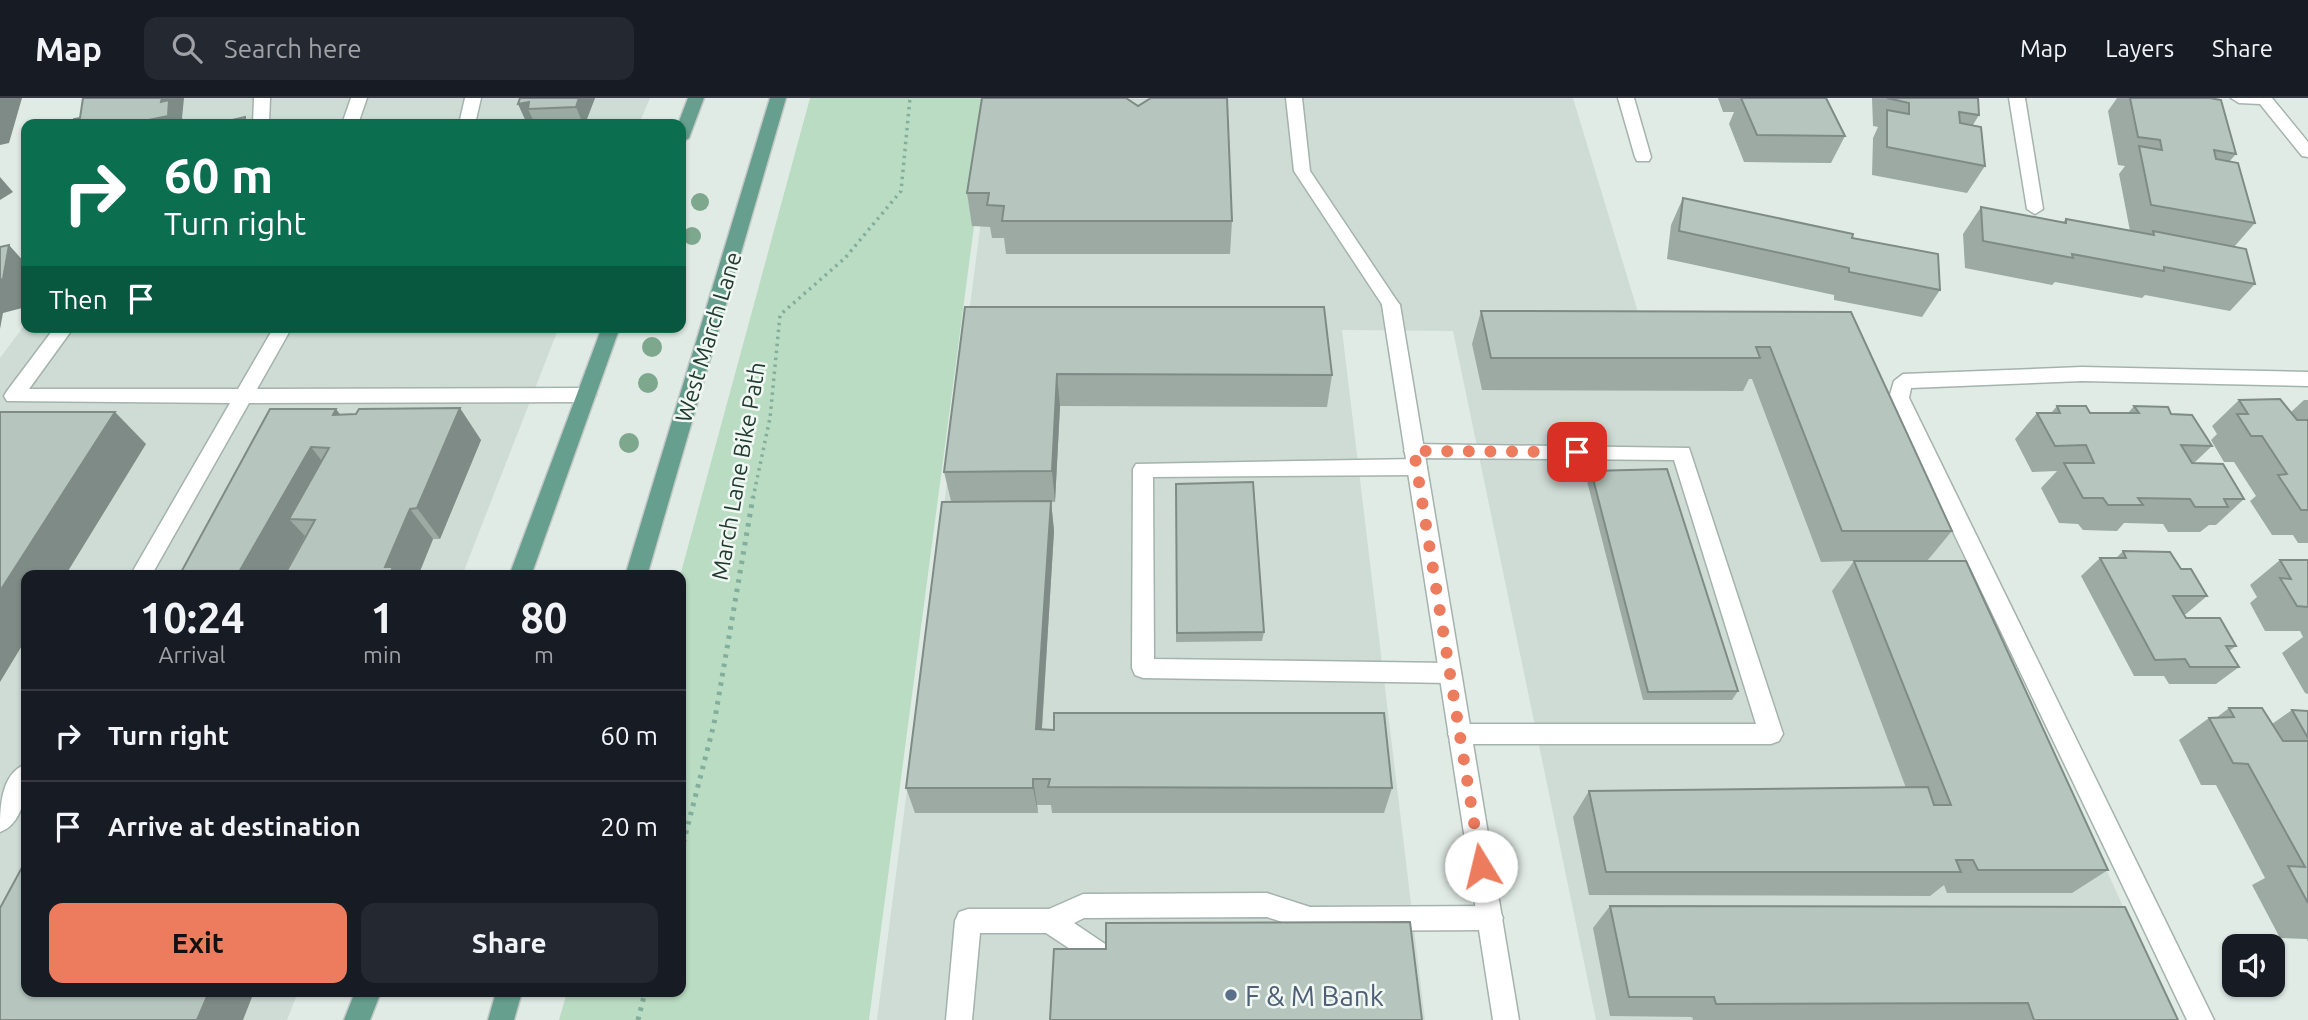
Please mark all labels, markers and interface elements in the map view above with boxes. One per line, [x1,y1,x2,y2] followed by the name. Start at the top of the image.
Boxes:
[144,17,634,80] search box
[168,29,206,67] icon: search
[35,30,102,67] text: Map
[224,34,362,63] text: Search here
[2020,35,2067,62] text: Map
[2105,35,2174,62] text: Layers
[2212,35,2273,62] text: Share
[49,147,140,238] icon: right
[164,147,273,202] text: 60 m
[164,205,306,241] text: Turn right
[670,249,746,425] street label: West March Lane
[122,280,160,318] icon: arrive
[49,285,108,314] text: Then
[706,360,770,582] street label: March Lane Bike Path
[1547,422,1607,482] pin
[1558,433,1596,471] icon: arrive
[139,594,245,641] text: 10:24
[371,594,394,641] text: 1
[520,594,568,641] text: 80
[159,642,226,667] text: Arrival
[363,642,402,667] text: min
[534,642,554,667] text: m
[49,717,87,755] icon: right
[108,721,229,750] text: Turn right
[600,721,658,750] text: 60 m
[49,808,87,846] icon: arrive
[108,812,361,841] text: Arrive at destination
[600,812,658,841] text: 20 m
[1444,829,1518,903] position arrow
[49,903,347,983] button: Exit
[361,903,658,983] button: Share
[2222,934,2285,997] map controls
[2222,934,2285,997] button: sound
[1245,980,1384,1011] place label: F & M Bank
[1223,987,1239,1003] marker: F & M Bank

